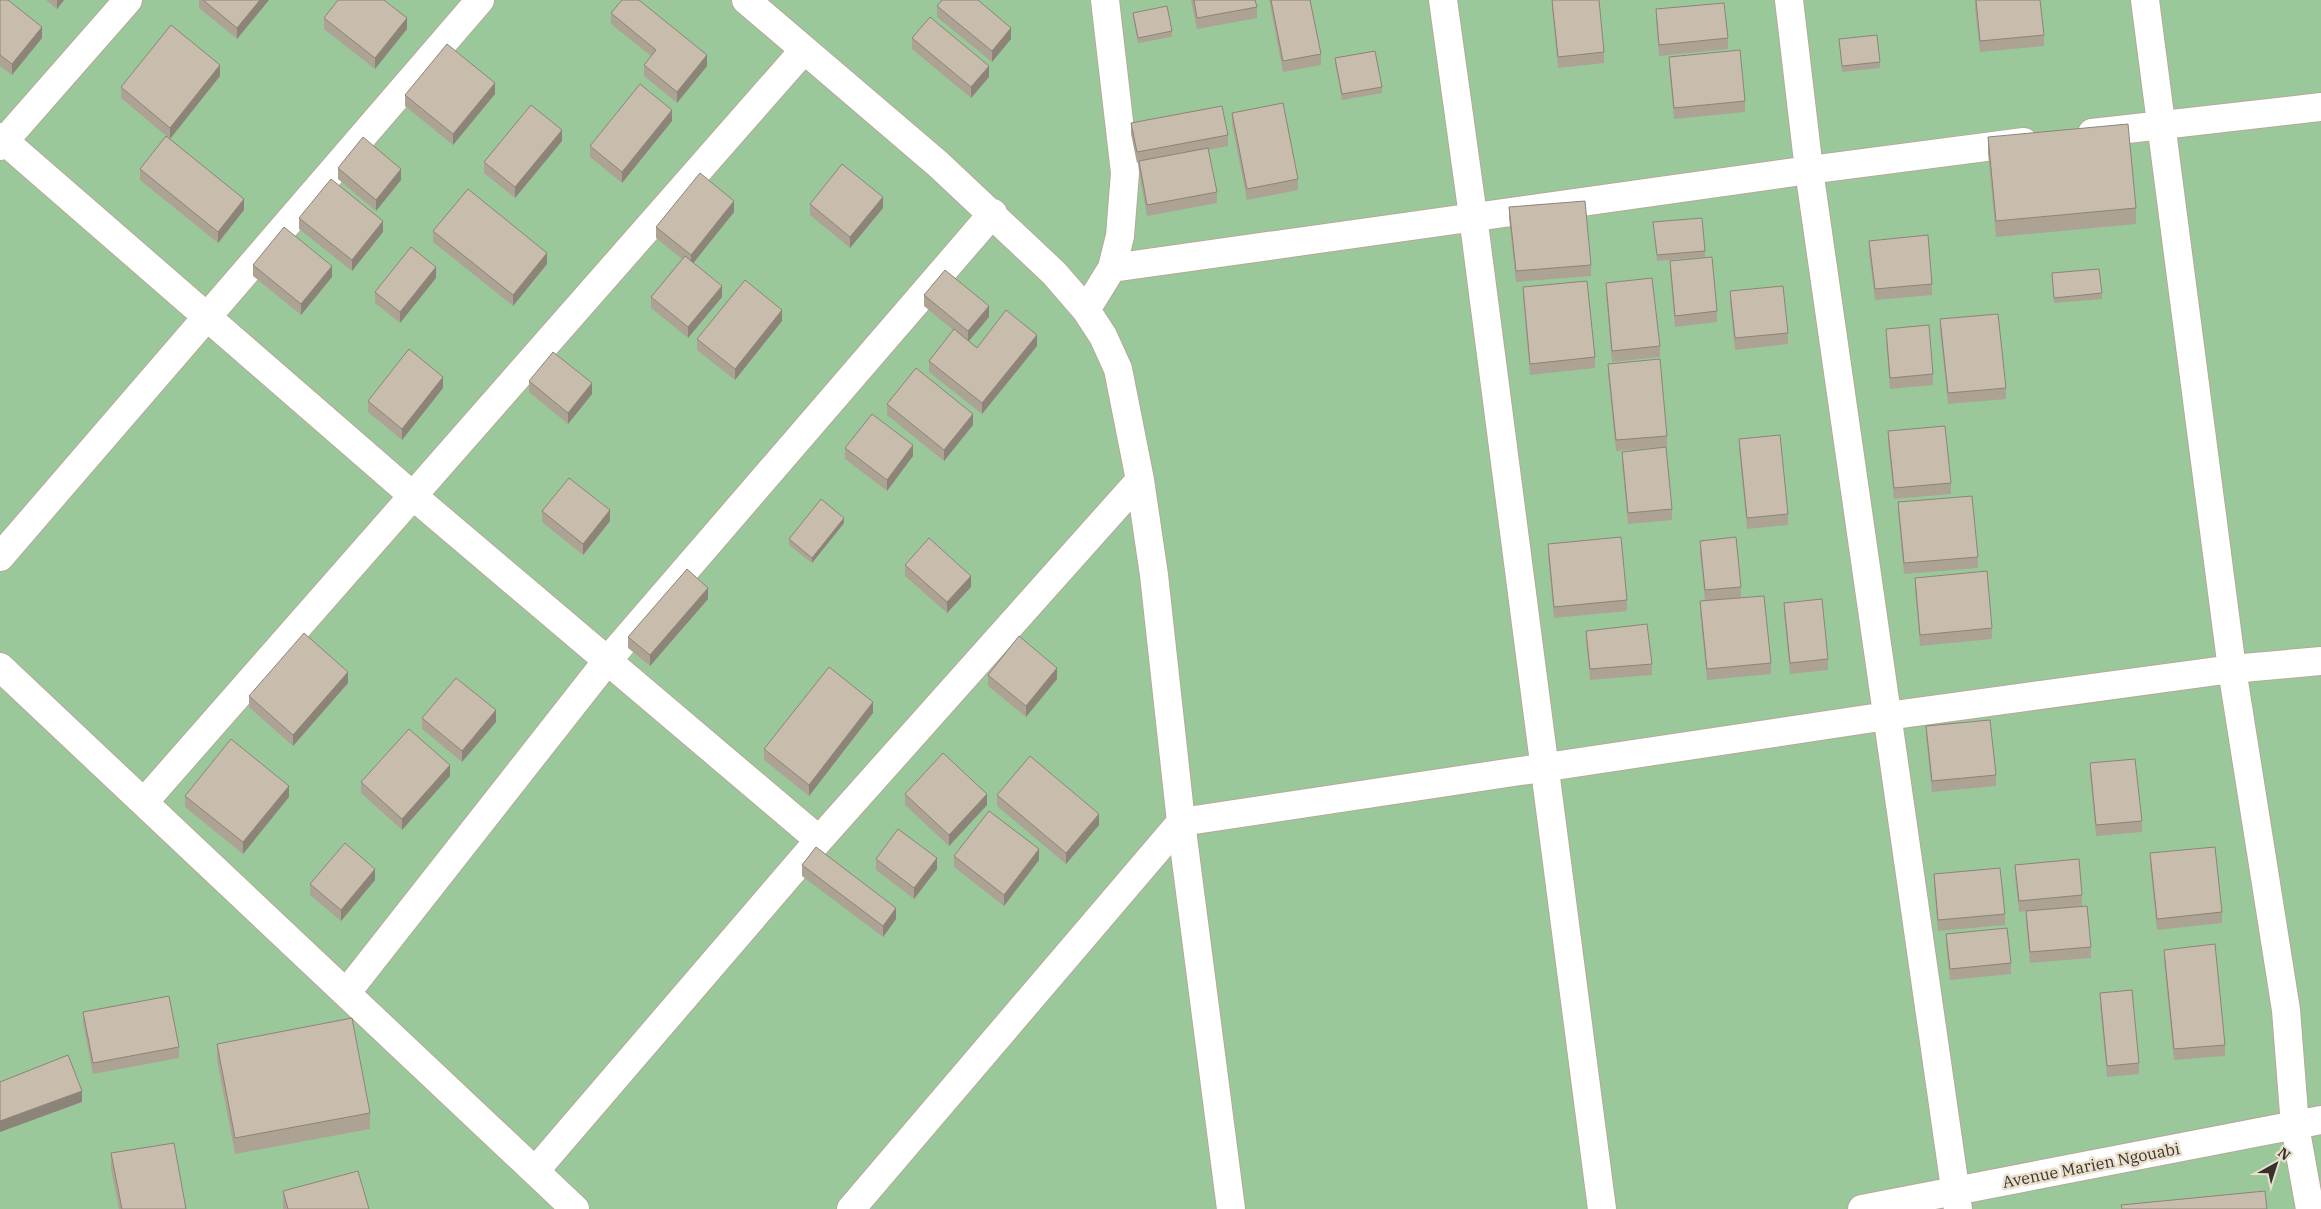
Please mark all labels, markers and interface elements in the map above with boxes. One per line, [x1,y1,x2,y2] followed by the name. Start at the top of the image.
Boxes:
[2001,1138,2181,1192] street label: Avenue Marien Ngouabi
[2251,1139,2301,1189] north arrow
[2274,1143,2294,1164] text: N

